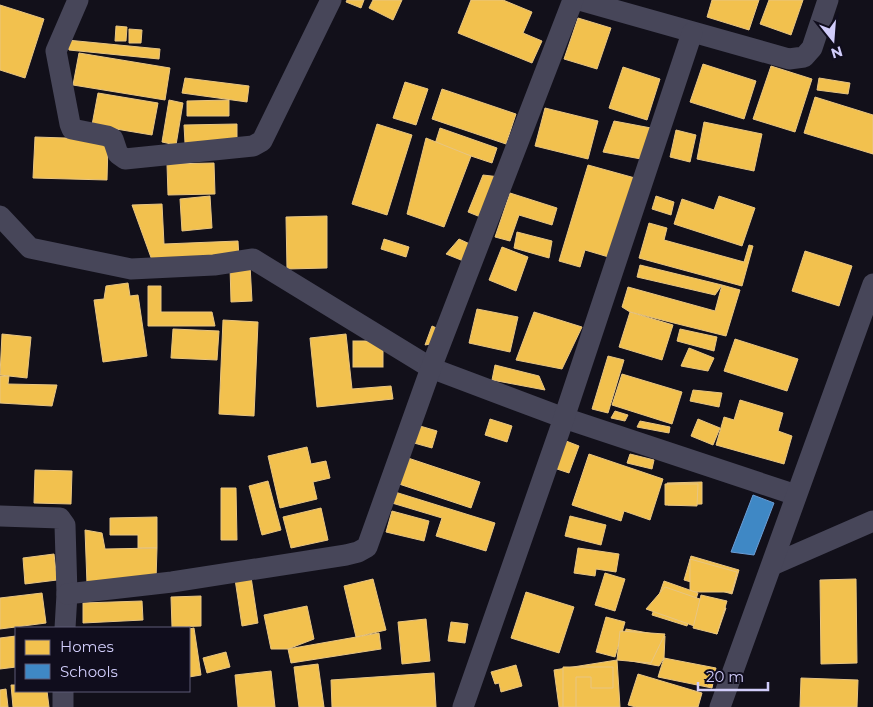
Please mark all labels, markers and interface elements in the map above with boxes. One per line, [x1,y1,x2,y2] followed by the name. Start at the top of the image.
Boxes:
[808,15,858,65] north arrow
[829,42,845,63] text: N
[15,627,190,692] legend
[60,637,114,656] text: Homes
[698,660,768,692] scale bar
[60,662,118,681] text: Schools
[706,667,744,686] text: 20 m

